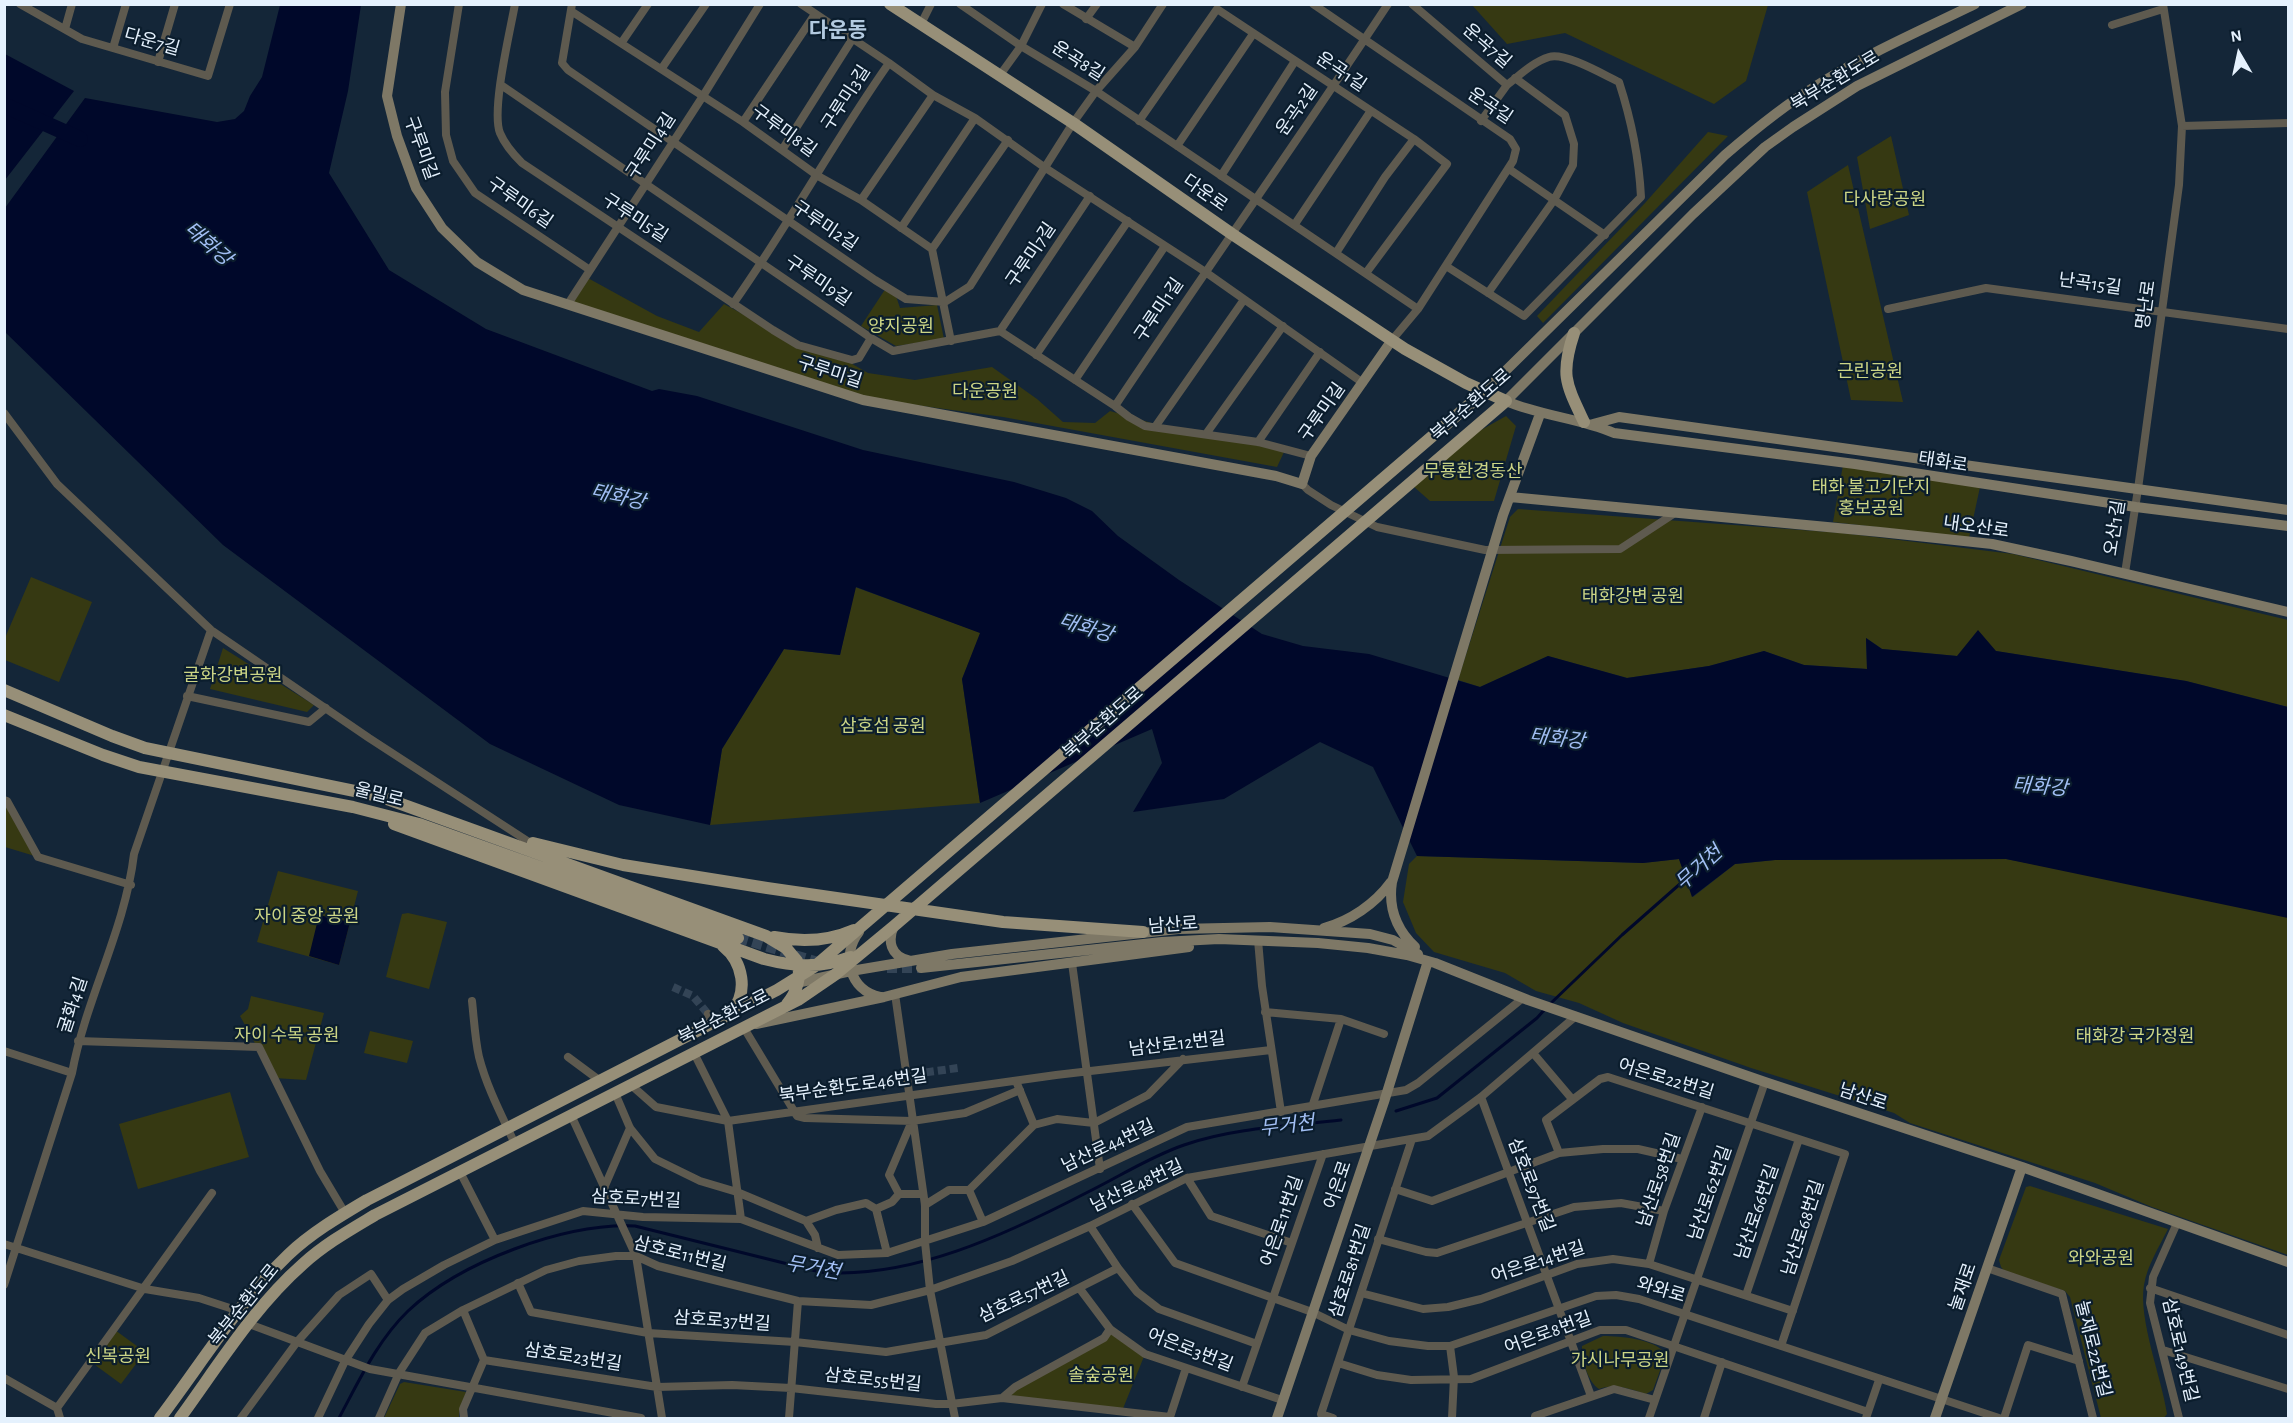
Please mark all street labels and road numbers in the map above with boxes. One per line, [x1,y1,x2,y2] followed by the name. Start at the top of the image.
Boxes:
[1458,19,1516,73] street label: 운곡7길
[122,24,182,60] street label: 다운7길
[1048,36,1108,86] street label: 운곡8길
[1787,46,1883,116] street label: 북부순환도로
[1312,47,1370,97] street label: 운곡1길
[817,61,875,135] street label: 구루미3길
[1272,80,1322,140] street label: 운곡2길
[1463,83,1517,129] street label: 운곡길
[747,100,821,162] street label: 구루미8길
[622,109,680,183] street label: 구루미4길
[400,113,442,183] street label: 구루미길
[1178,170,1232,216] street label: 다운로
[483,173,557,233] street label: 구루미6길
[598,189,672,247] street label: 구루미5길
[788,196,862,256] street label: 구루미2길
[1001,218,1061,292] street label: 구루미7길
[781,251,855,311] street label: 구루미9길
[2057,269,2123,299] street label: 난곡15길
[1130,274,1188,346] street label: 구루미1길
[2132,279,2160,331] street label: 명난로
[795,351,865,393] street label: 구루미길
[1426,364,1516,446] street label: 북부순환도로
[1294,379,1350,445] street label: 구루미길
[1917,447,1969,477] street label: 태화로
[2100,499,2130,557] street label: 오산1길
[1942,512,2010,542] street label: 내오산로
[1058,682,1148,764] street label: 북부순환도로
[352,779,406,811] street label: 울밀로
[1147,912,1199,938] street label: 남산로
[54,974,92,1036] street label: 굴화4길
[675,985,773,1049] street label: 북부순환도로
[1127,1027,1227,1061] street label: 남산로12번길
[1615,1054,1717,1104] street label: 어은로22번길
[777,1065,929,1107] street label: 북부순환도로46번길
[1836,1079,1890,1115] street label: 남산로
[1058,1115,1158,1177] street label: 남산로44번길
[1633,1130,1685,1230] street label: 남산로58번길
[1503,1135,1559,1235] street label: 삼호로97번길
[1684,1142,1736,1244] street label: 남산로62번길
[1087,1155,1187,1217] street label: 남산로48번길
[1320,1158,1356,1212] street label: 어은로
[1731,1161,1783,1263] street label: 남산로66번길
[1256,1172,1308,1270] street label: 어은로11번길
[1777,1177,1829,1279] street label: 남산로68번길
[590,1186,682,1212] street label: 삼호로7번길
[1325,1221,1375,1321] street label: 삼호로81번길
[631,1232,729,1276] street label: 삼호로11번길
[1488,1237,1588,1287] street label: 어은로14번길
[204,1260,284,1350] street label: 북부순환도로
[1945,1260,1981,1314] street label: 눌재로
[975,1267,1073,1327] street label: 삼호로57번길
[1634,1273,1688,1307] street label: 와와로
[2158,1296,2202,1404] street label: 삼호로149번길
[2071,1298,2115,1400] street label: 눌재로22번길
[673,1307,771,1335] street label: 삼호로37번길
[1501,1307,1595,1359] street label: 어은로8번길
[1144,1324,1236,1376] street label: 어은로3번길
[523,1339,623,1375] street label: 삼호로23번길
[823,1364,923,1396] street label: 삼호로55번길

